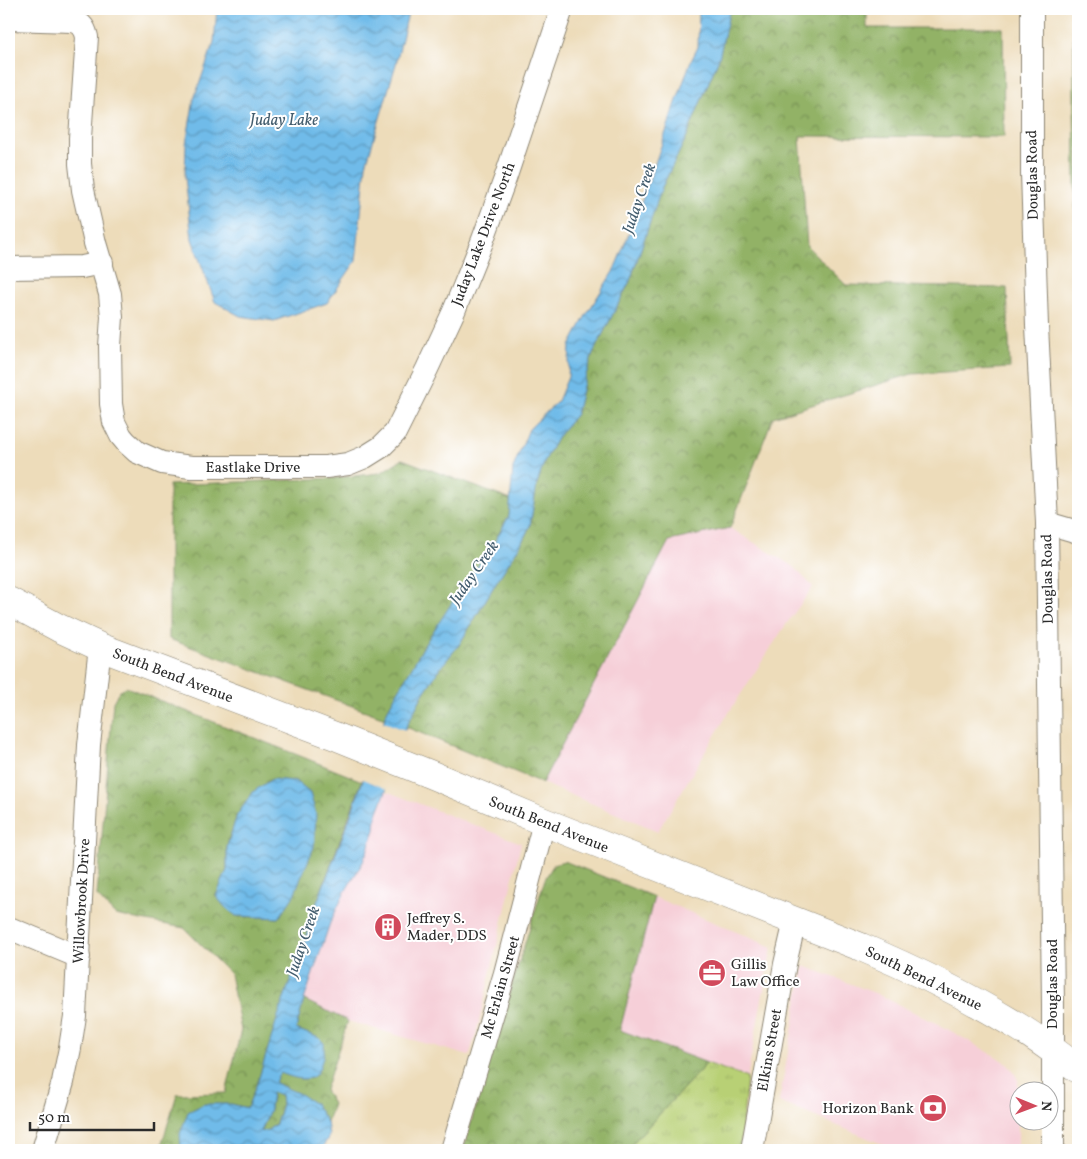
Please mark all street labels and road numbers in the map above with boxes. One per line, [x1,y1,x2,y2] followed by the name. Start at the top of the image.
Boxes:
[1022,130,1045,220] street label: Douglas Road
[447,159,522,310] street label: Juday Lake Drive North
[206,458,300,479] street label: Eastlake Drive
[1037,534,1060,624] street label: Douglas Road
[109,644,236,709] street label: South Bend Avenue
[485,792,612,859] street label: South Bend Avenue
[69,838,96,964] street label: Willowbrook Drive
[477,933,526,1041] street label: Mc Erlain Street
[1043,939,1064,1029] street label: Douglas Road
[861,942,985,1017] street label: South Bend Avenue
[753,1007,788,1093] street label: Elkins Street

